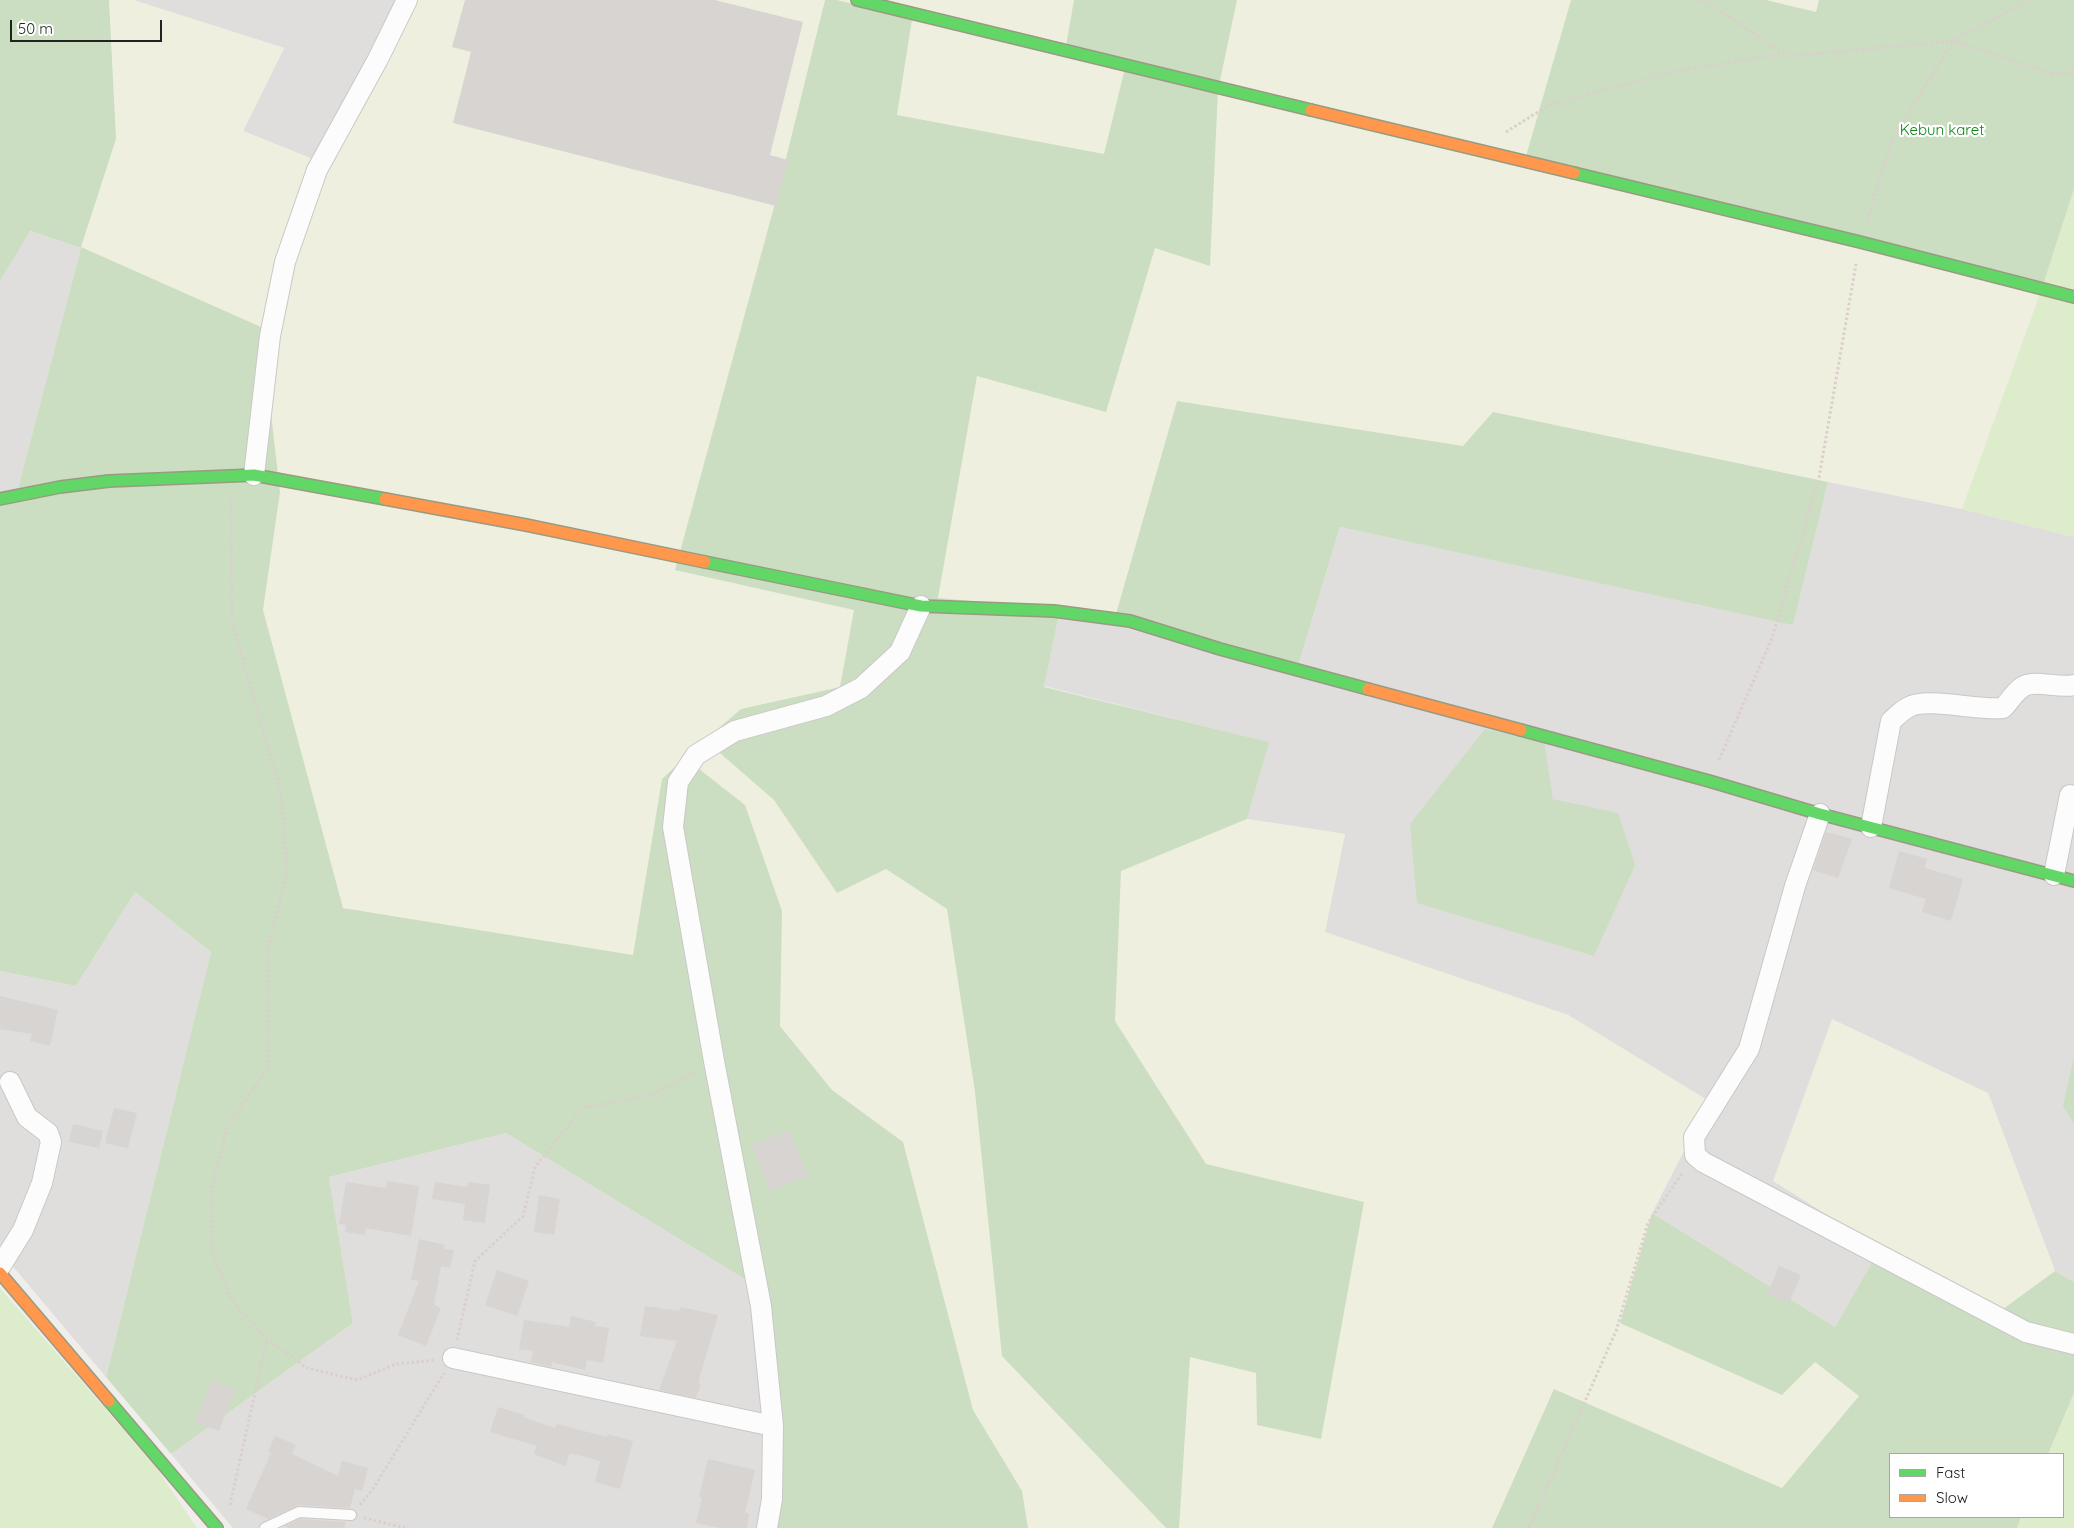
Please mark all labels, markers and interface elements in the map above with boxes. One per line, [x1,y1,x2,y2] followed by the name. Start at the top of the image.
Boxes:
[12,10,165,42] scale bar
[18,19,53,38] text: 50 m
[1900,121,1984,139] park label: Kebun karet
[1889,1453,2064,1518] legend
[1936,1463,1965,1482] text: Fast
[1936,1488,1968,1507] text: Slow

